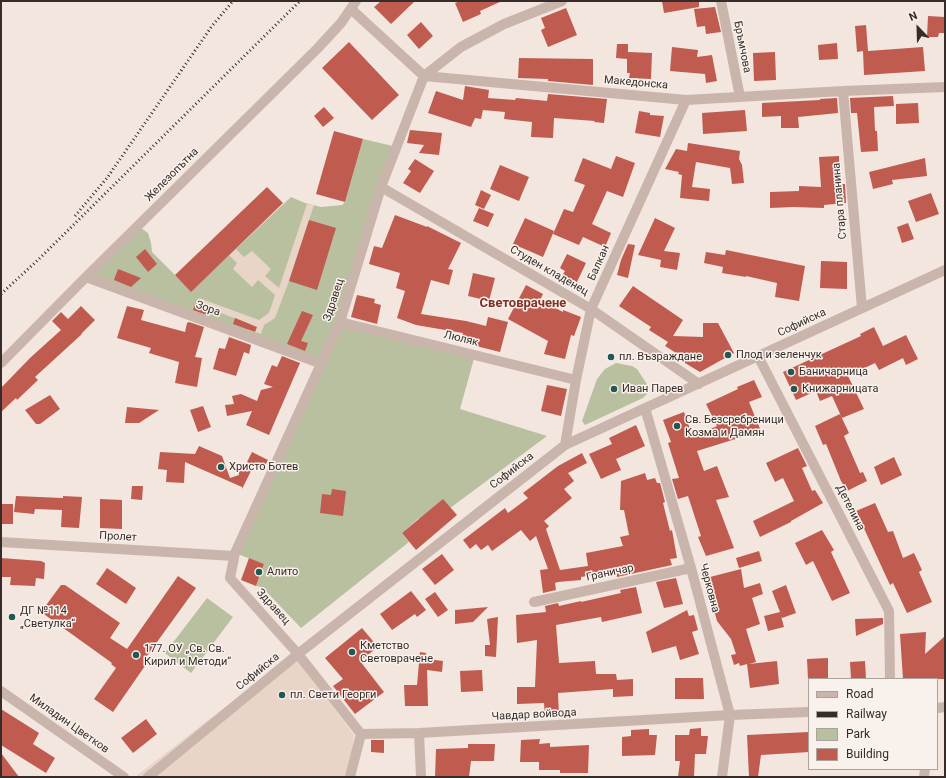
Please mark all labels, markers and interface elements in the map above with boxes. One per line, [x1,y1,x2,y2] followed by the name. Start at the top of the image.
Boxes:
[898,8,938,48] north arrow
[907,9,919,24] text: N
[731,20,753,74] street label: Бръмчова
[603,74,669,92] street label: Македонска
[143,146,201,204] street label: Железопътна
[830,162,850,240] street label: Стара планина
[507,243,591,299] street label: Студен кладенец
[585,243,613,283] street label: Балкан
[321,277,347,323] street label: Здравец
[480,296,566,312] district label: Световрачене
[194,299,222,319] street label: Зора
[776,306,828,340] street label: Софийска
[442,328,480,350] street label: Люляк
[736,348,822,362] place label: Плод и зеленчук
[619,350,702,364] place label: пл. Възраждане
[723,350,733,360] marker: Плод и зеленчук
[606,352,616,362] marker: пл. Възраждане
[799,365,868,379] place label: Баничарница
[786,367,796,377] marker: Баничарница
[622,382,683,396] place label: Иван Парев
[802,382,879,396] place label: Книжарницата
[609,384,619,394] marker: Иван Парев
[789,384,799,394] marker: Книжарницата
[685,413,784,439] place label: Св. Безсребреници Козма и Дамян
[672,421,682,431] marker: Св. Безсребреници Козма и Дамян
[488,450,536,492] street label: Софийска
[229,460,298,474] place label: Христо Ботев
[216,462,226,472] marker: Христо Ботев
[833,483,867,533] street label: Детелина
[99,529,137,545] street label: Пролет
[585,562,635,584] street label: Граничар
[696,562,722,614] street label: Черковна
[267,565,298,579] place label: Алито
[254,567,264,577] marker: Алито
[253,586,293,628] street label: Здравец
[20,604,75,630] place label: ДГ №114 „Светулка“
[7,612,17,622] marker: ДГ №114 „Светулка“
[360,639,433,665] place label: Кметство Световрачене
[144,642,231,668] place label: 177. ОУ „Св. Св. Кирил и Методи“
[347,647,357,657] marker: Кметство Световрачене
[131,650,141,660] marker: 177. ОУ „Св. Св. Кирил и Методи“
[234,651,282,693] street label: Софийска
[808,678,938,770] legend
[846,687,874,701] text: Road
[290,688,376,702] place label: пл. Свети Георги
[277,690,287,700] marker: пл. Свети Георги
[27,692,111,756] street label: Миладин Цветков
[491,706,577,724] street label: Чавдар войвода
[846,707,887,721] text: Railway
[846,727,870,741] text: Park
[846,747,889,761] text: Building

